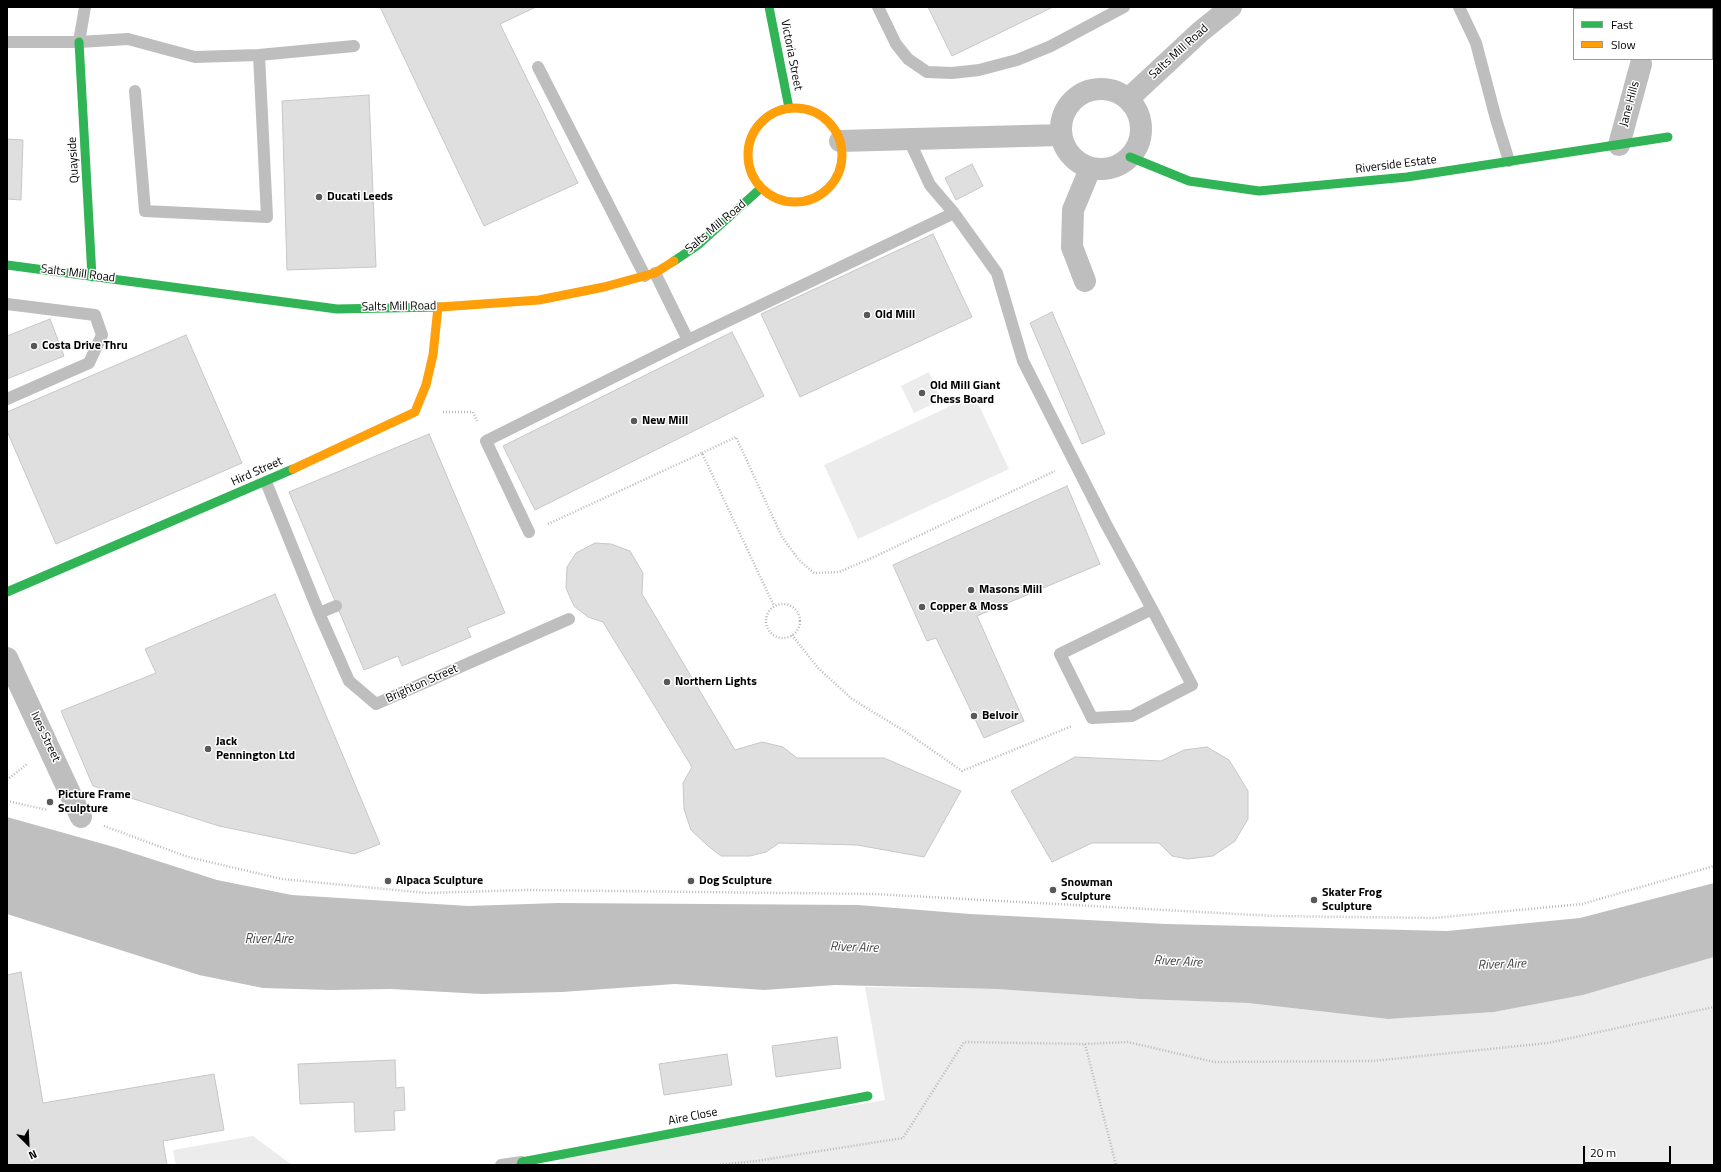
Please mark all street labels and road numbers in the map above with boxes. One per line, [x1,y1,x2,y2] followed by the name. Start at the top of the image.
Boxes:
[777,18,805,92] street label: Victoria Street
[1146,22,1212,82] street label: Salts Mill Road
[1617,80,1643,128] street label: Jane Hills
[66,136,82,184] street label: Quayside
[1354,153,1438,177] street label: Riverside Estate
[683,198,749,256] street label: Salts Mill Road
[40,262,116,286] street label: Salts Mill Road
[362,299,436,315] street label: Salts Mill Road
[229,454,285,490] street label: Hird Street
[384,662,460,706] street label: Brighton Street
[27,710,63,764] street label: Ives Street
[667,1105,719,1129] street label: Aire Close

